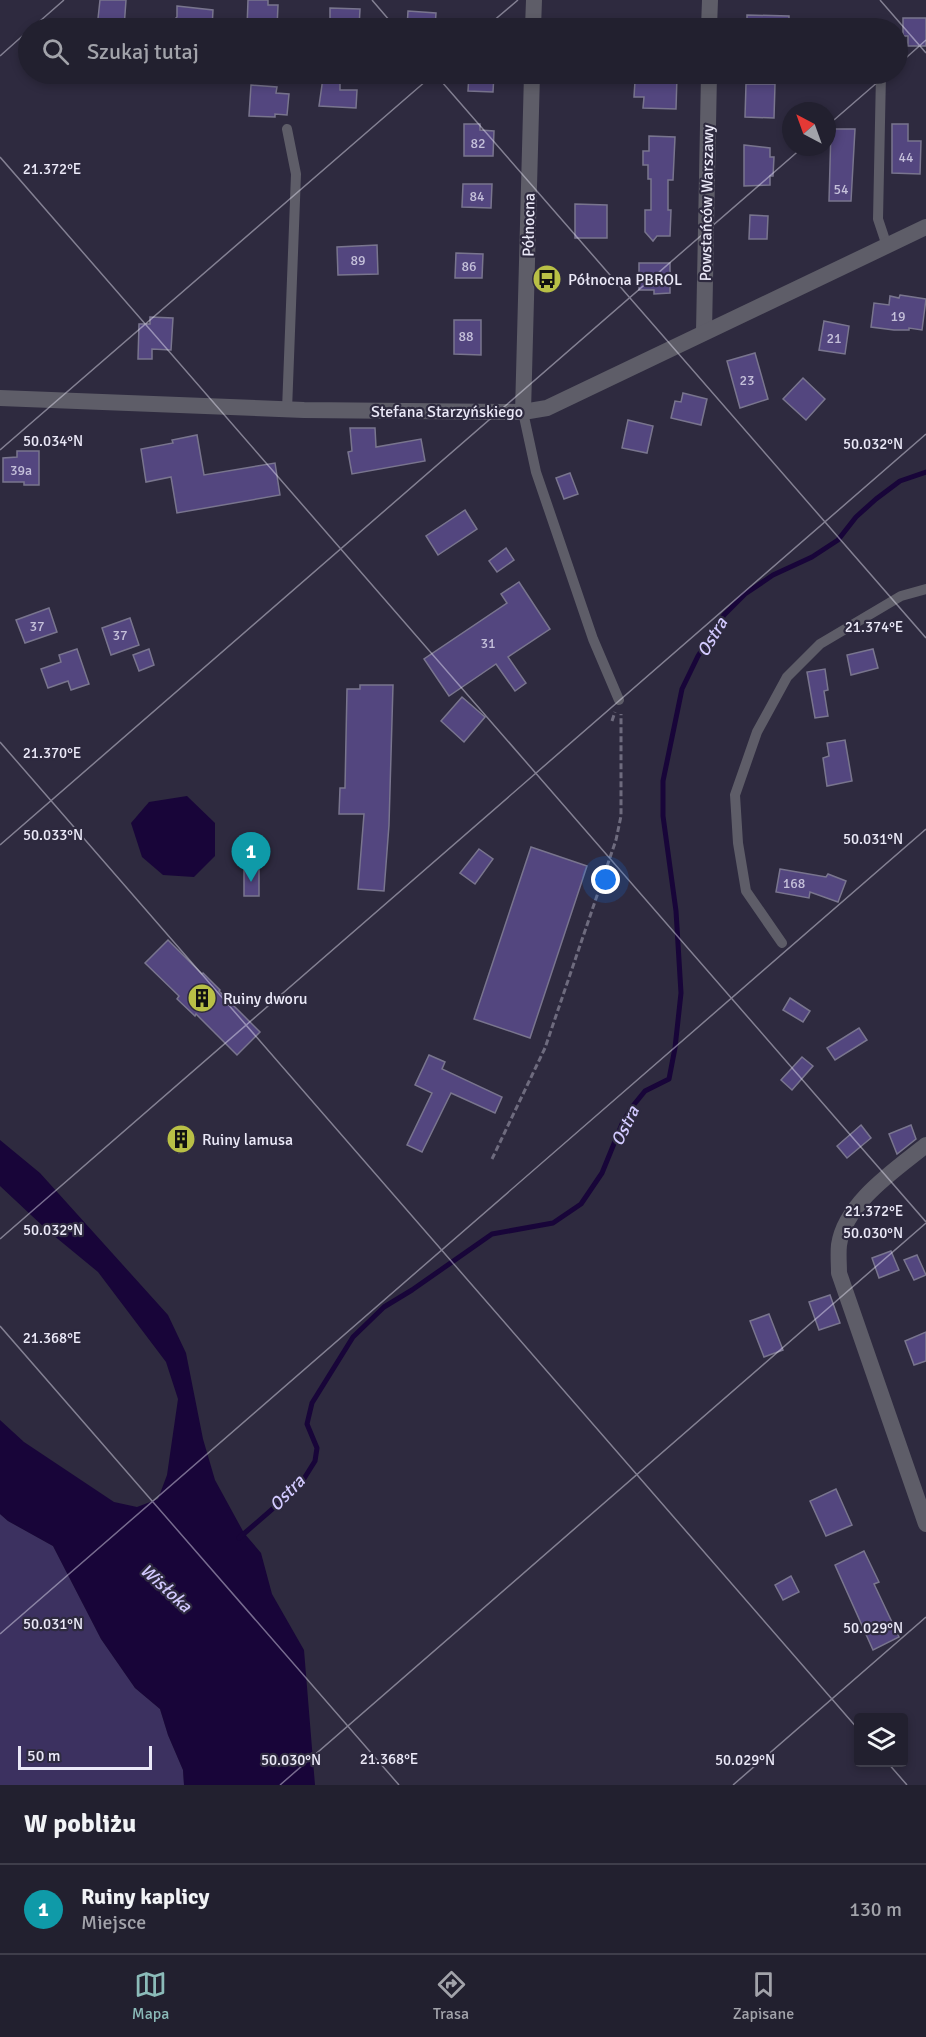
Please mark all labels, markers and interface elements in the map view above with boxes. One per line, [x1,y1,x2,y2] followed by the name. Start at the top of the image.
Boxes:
[18,18,908,84] search box
[39,35,72,68] icon: search
[87,38,199,65] text: Szukaj tutaj
[782,102,836,156] north arrow
[696,124,718,281] street label: Powstańców Warszawy
[470,135,486,152] house number: 82
[898,149,914,166] house number: 44
[23,160,81,178] text: 21.372°E
[833,181,849,198] house number: 54
[469,188,485,205] house number: 84
[518,193,540,257] street label: Północna
[350,252,366,269] house number: 89
[461,258,477,275] house number: 86
[531,263,563,295] bus stop icon: Północna PBROL
[568,270,682,290] place label: Północna PBROL
[890,308,906,325] house number: 19
[458,328,474,345] house number: 88
[826,330,842,347] house number: 21
[739,372,755,389] house number: 23
[371,402,523,422] street label: Stefana Starzyńskiego
[23,432,83,450] text: 50.034°N
[843,435,903,453] text: 50.032°N
[10,462,32,479] house number: 39a
[692,613,733,661] water label: Ostra
[29,618,45,635] house number: 37
[845,618,903,636] text: 21.374°E
[112,627,128,644] house number: 37
[480,635,496,652] house number: 31
[23,744,81,762] text: 21.370°E
[23,826,83,844] text: 50.033°N
[843,830,903,848] text: 50.031°N
[232,832,270,882] pin: 1
[591,865,620,894] your location
[783,875,805,892] house number: 168
[186,982,218,1014] building icon: Ruiny dworu
[223,989,308,1009] place label: Ruiny dworu
[606,1102,644,1150] water label: Ostra
[165,1123,197,1155] building icon: Ruiny lamusa
[202,1130,293,1150] place label: Ruiny lamusa
[845,1202,903,1220] text: 21.372°E
[23,1221,83,1239] text: 50.032°N
[843,1224,903,1242] text: 50.030°N
[23,1329,81,1347] text: 21.368°E
[265,1470,310,1516] water label: Ostra
[136,1559,197,1617] water label: Wisłoka
[23,1615,83,1633] text: 50.031°N
[843,1619,903,1637] text: 50.029°N
[854,1713,908,1767] map controls
[854,1713,908,1767] button: layers
[18,1743,152,1770] scale bar
[27,1746,61,1766] text: 50 m
[360,1750,418,1768] text: 21.368°E
[261,1751,321,1769] text: 50.030°N
[715,1751,775,1769] text: 50.029°N
[24,1808,136,1840] text: W pobliżu
[81,1883,209,1910] text: Ruiny kaplicy
[38,1897,49,1922] text: 1
[849,1897,902,1922] text: 130 m
[81,1910,146,1935] text: Miejsce
[132,1968,169,2024] tab: Mapa
[433,1968,469,2024] tab: Trasa
[733,1968,794,2024] tab: Zapisane

